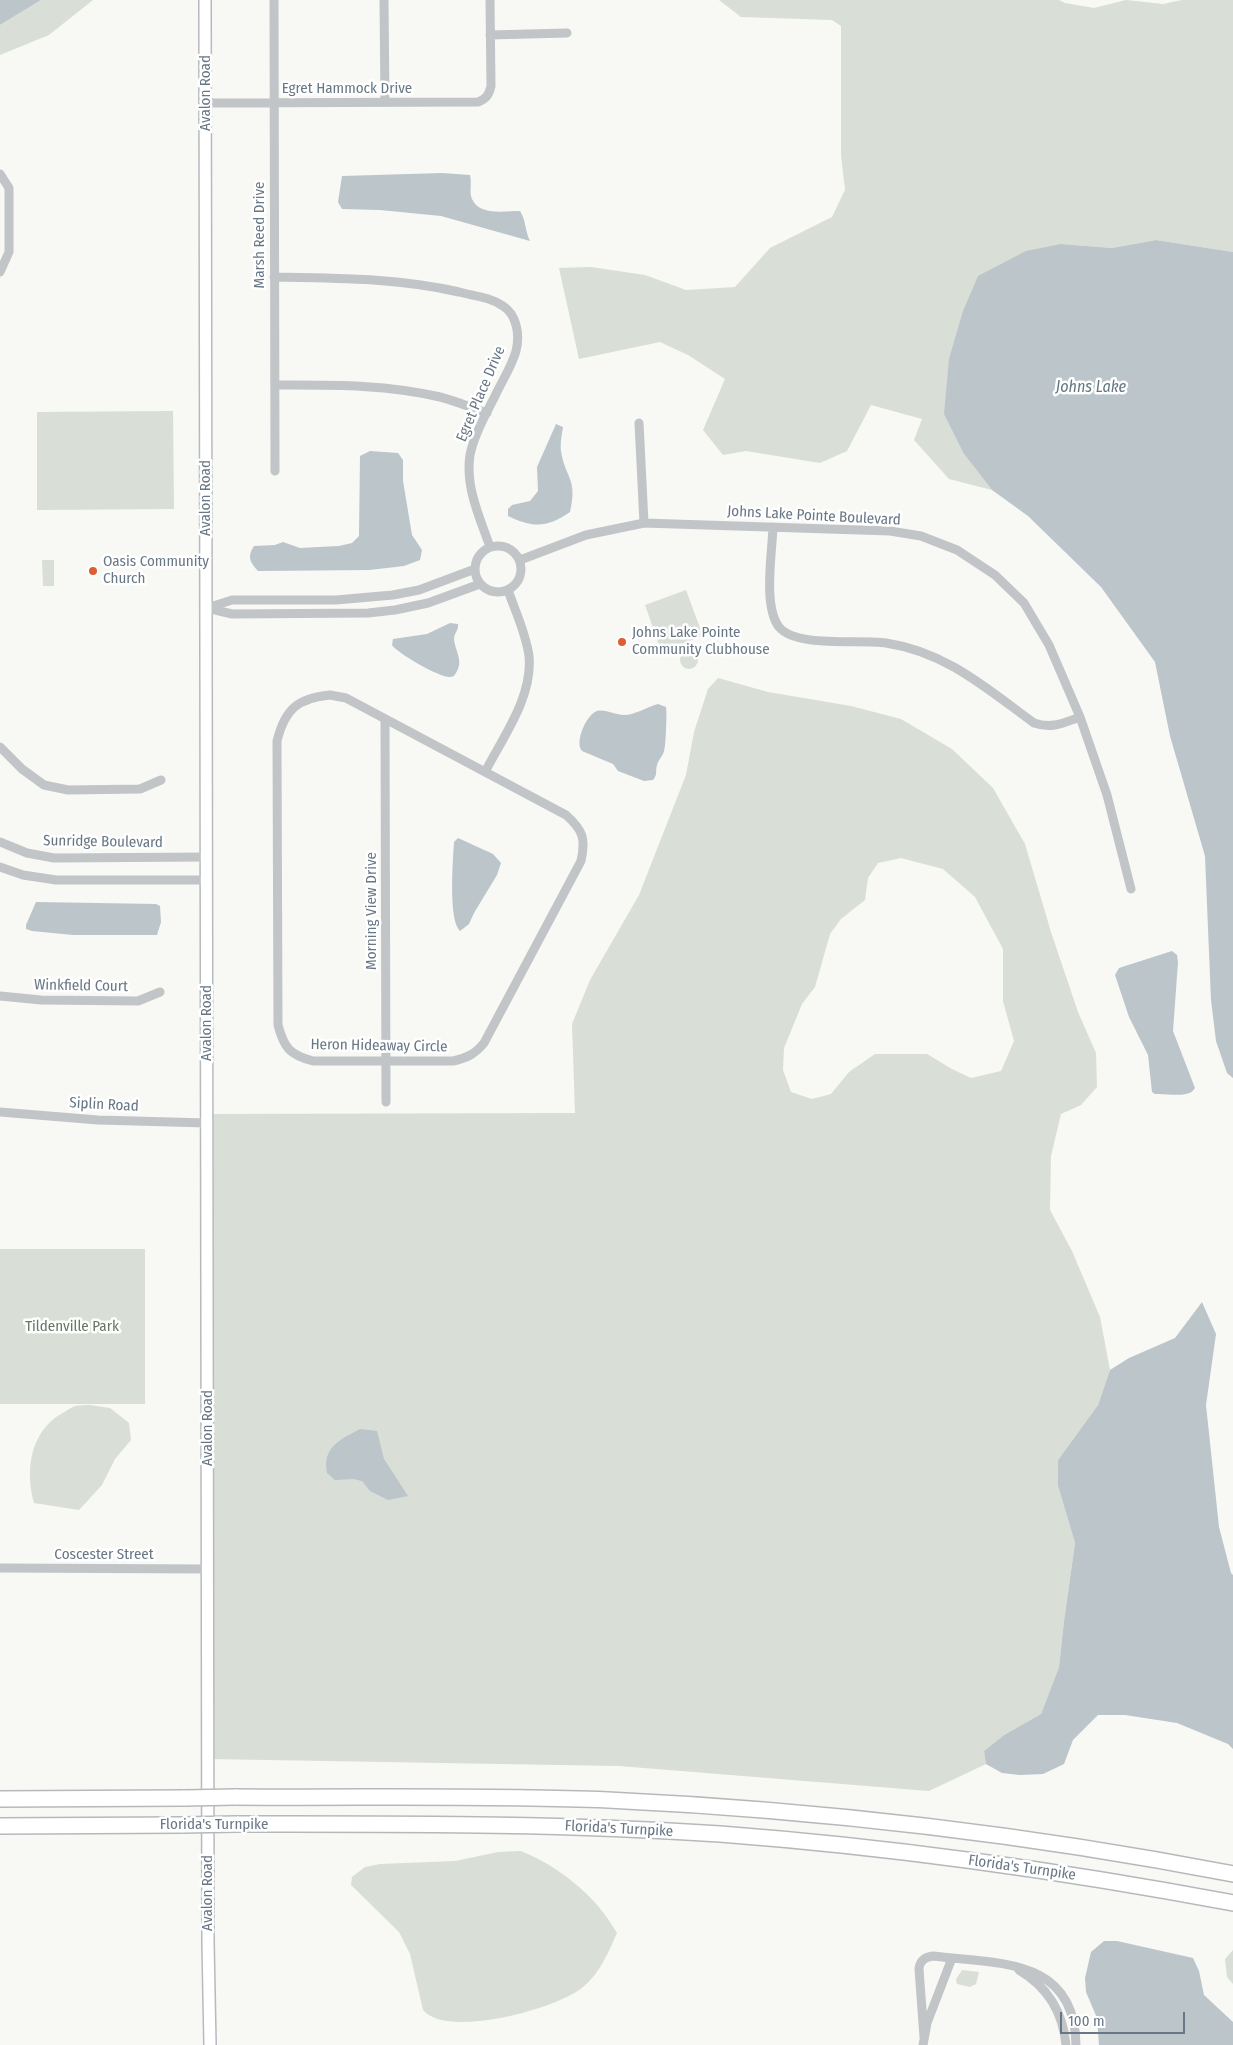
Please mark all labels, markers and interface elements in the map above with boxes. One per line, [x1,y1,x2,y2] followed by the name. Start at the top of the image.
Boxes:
[197,55,215,131] street label: Avalon Road
[282,80,412,98] street label: Egret Hammock Drive
[251,182,269,288] street label: Marsh Reed Drive
[453,343,509,445] street label: Egret Place Drive
[1056,378,1126,398] water label: Johns Lake
[197,460,215,536] street label: Avalon Road
[727,502,901,530] street label: Johns Lake Pointe Boulevard
[103,553,209,588] place label: Oasis Community Church
[87,565,99,577] marker: Oasis Community Church
[632,624,770,659] place label: Johns Lake Pointe Community Clubhouse
[616,636,628,648] marker: Johns Lake Pointe Community Clubhouse
[43,832,163,852] street label: Sunridge Boulevard
[363,852,381,970] street label: Morning View Drive
[34,976,128,996] street label: Winkfield Court
[198,985,216,1061] street label: Avalon Road
[310,1036,448,1056] street label: Heron Hideaway Circle
[69,1094,139,1116] street label: Siplin Road
[25,1318,119,1336] park label: Tildenville Park
[199,1390,217,1466] street label: Avalon Road
[54,1546,154,1564] street label: Coscester Street
[160,1816,268,1834] street label: Florida's Turnpike
[564,1817,674,1841] street label: Florida's Turnpike
[967,1852,1077,1884] street label: Florida's Turnpike
[199,1855,217,1931] street label: Avalon Road
[1063,2002,1188,2034] scale bar
[1068,2012,1105,2030] text: 100 m

